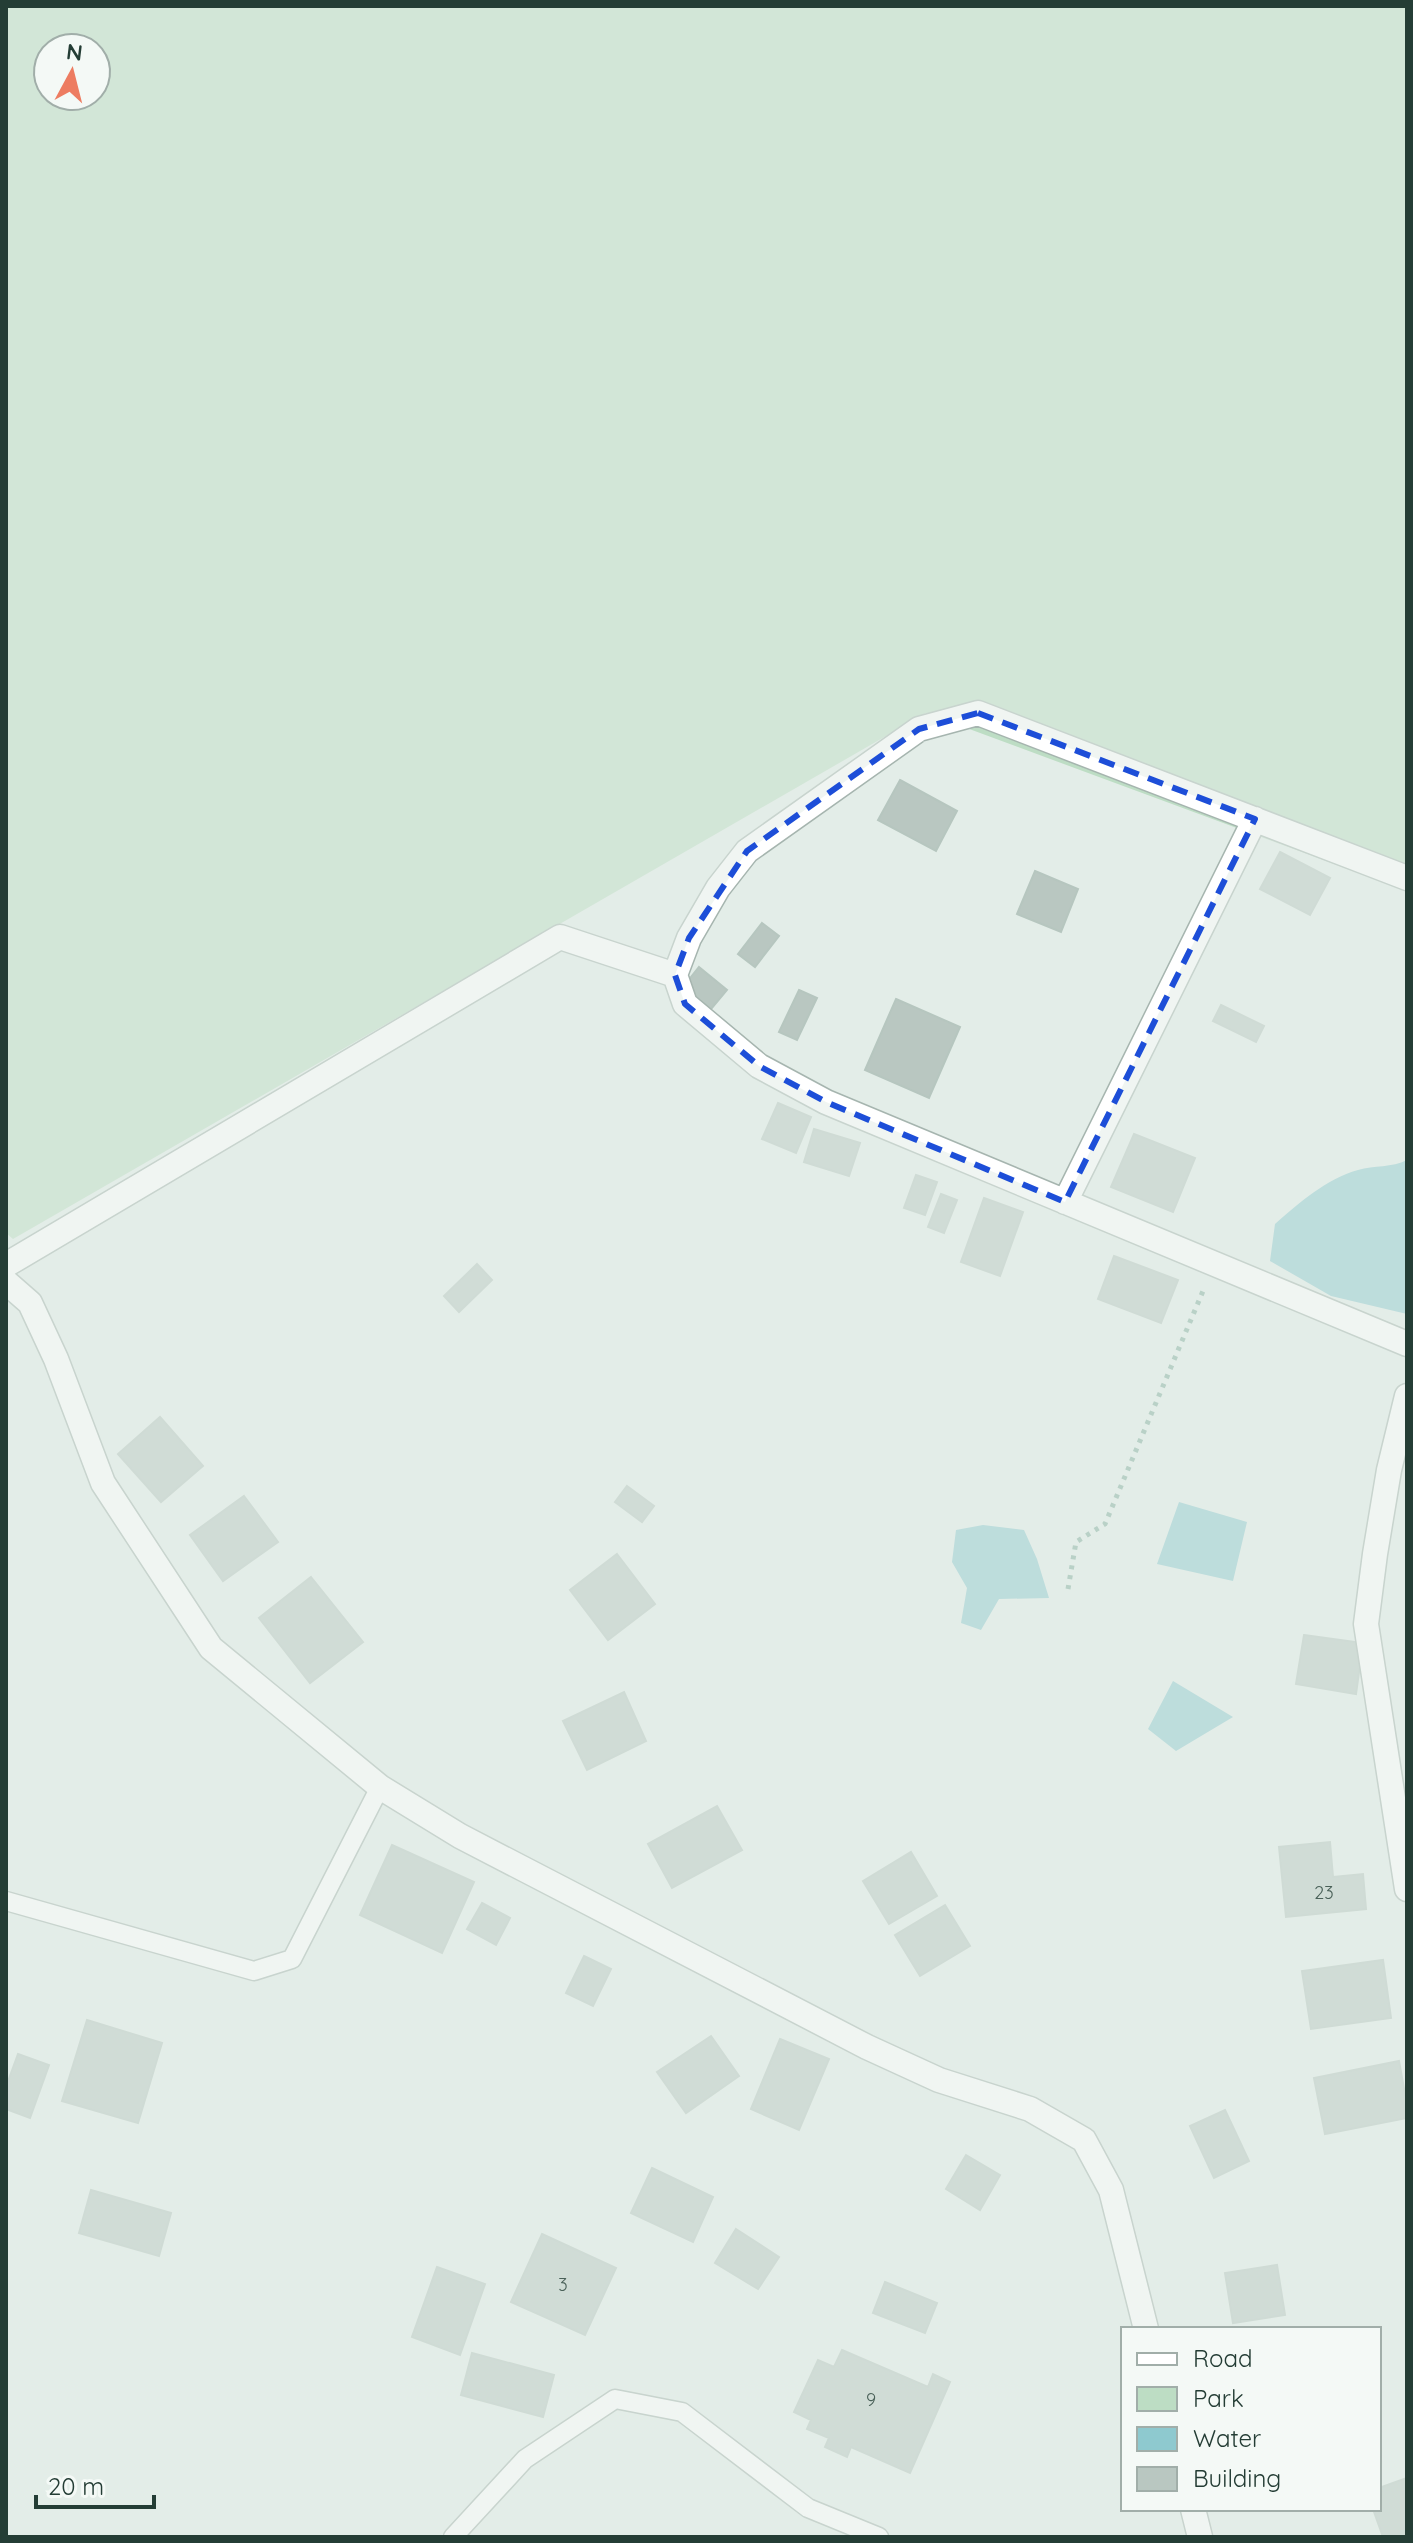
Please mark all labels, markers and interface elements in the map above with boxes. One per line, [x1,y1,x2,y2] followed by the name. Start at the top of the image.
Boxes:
[32,32,112,112] north arrow
[65,37,84,67] text: N
[1314,1881,1334,1904] house number: 23
[558,2273,568,2296] house number: 3
[1121,2327,1381,2511] legend
[1193,2343,1253,2373] text: Road
[1193,2383,1244,2413] text: Park
[866,2388,876,2411] house number: 9
[1193,2423,1261,2453] text: Water
[36,2459,154,2509] scale bar
[1193,2463,1281,2493] text: Building
[48,2471,104,2501] text: 20 m

